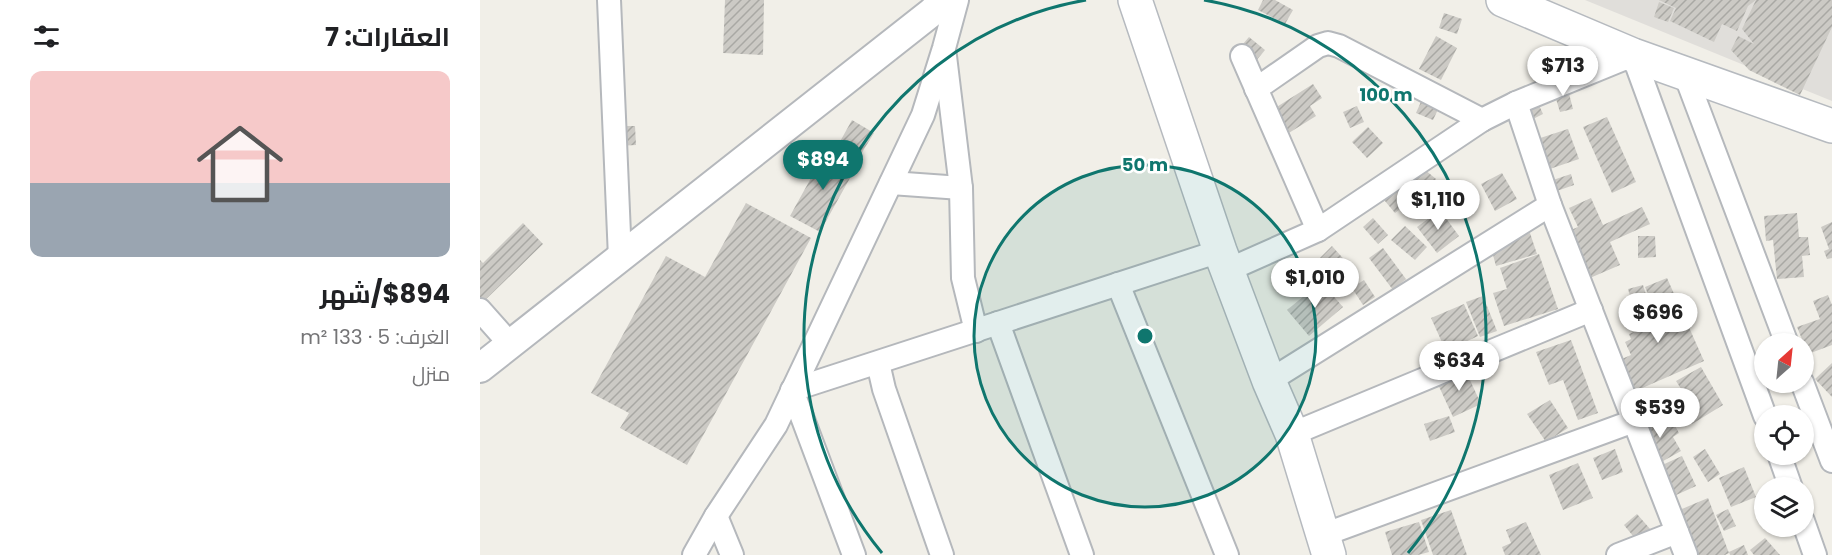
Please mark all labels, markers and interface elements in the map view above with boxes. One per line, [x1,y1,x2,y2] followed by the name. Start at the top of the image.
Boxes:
[325,19,450,55] text: العقارات: 7
[30,20,63,53] icon: filters
[1527,46,1599,97] pin: $713
[1541,51,1585,79] text: $713
[1359,82,1413,107] text: 100 m
[186,110,294,218] icon: home
[787,140,859,191] pin: $894
[797,145,849,173] text: $894
[1122,152,1168,177] text: 50 m
[1389,180,1487,231] pin: $1,110
[1411,185,1465,213] text: $1,110
[1266,258,1364,309] pin: $1,010
[1285,263,1345,291] text: $1,010
[320,276,450,312] text: $894/شهر
[1622,293,1694,344] pin: $696
[1633,298,1683,326] text: $696
[300,323,450,351] text: الغرف: 5 · 133 m²
[1135,326,1155,346] centre of rings
[1754,333,1814,393] north arrow
[1754,333,1814,537] map controls
[1423,341,1495,392] pin: $634
[1433,346,1485,374] text: $634
[412,360,450,388] text: منزل
[1624,388,1696,439] pin: $539
[1635,393,1685,421] text: $539
[1754,405,1814,465] button: locate
[1754,477,1814,537] button: layers

